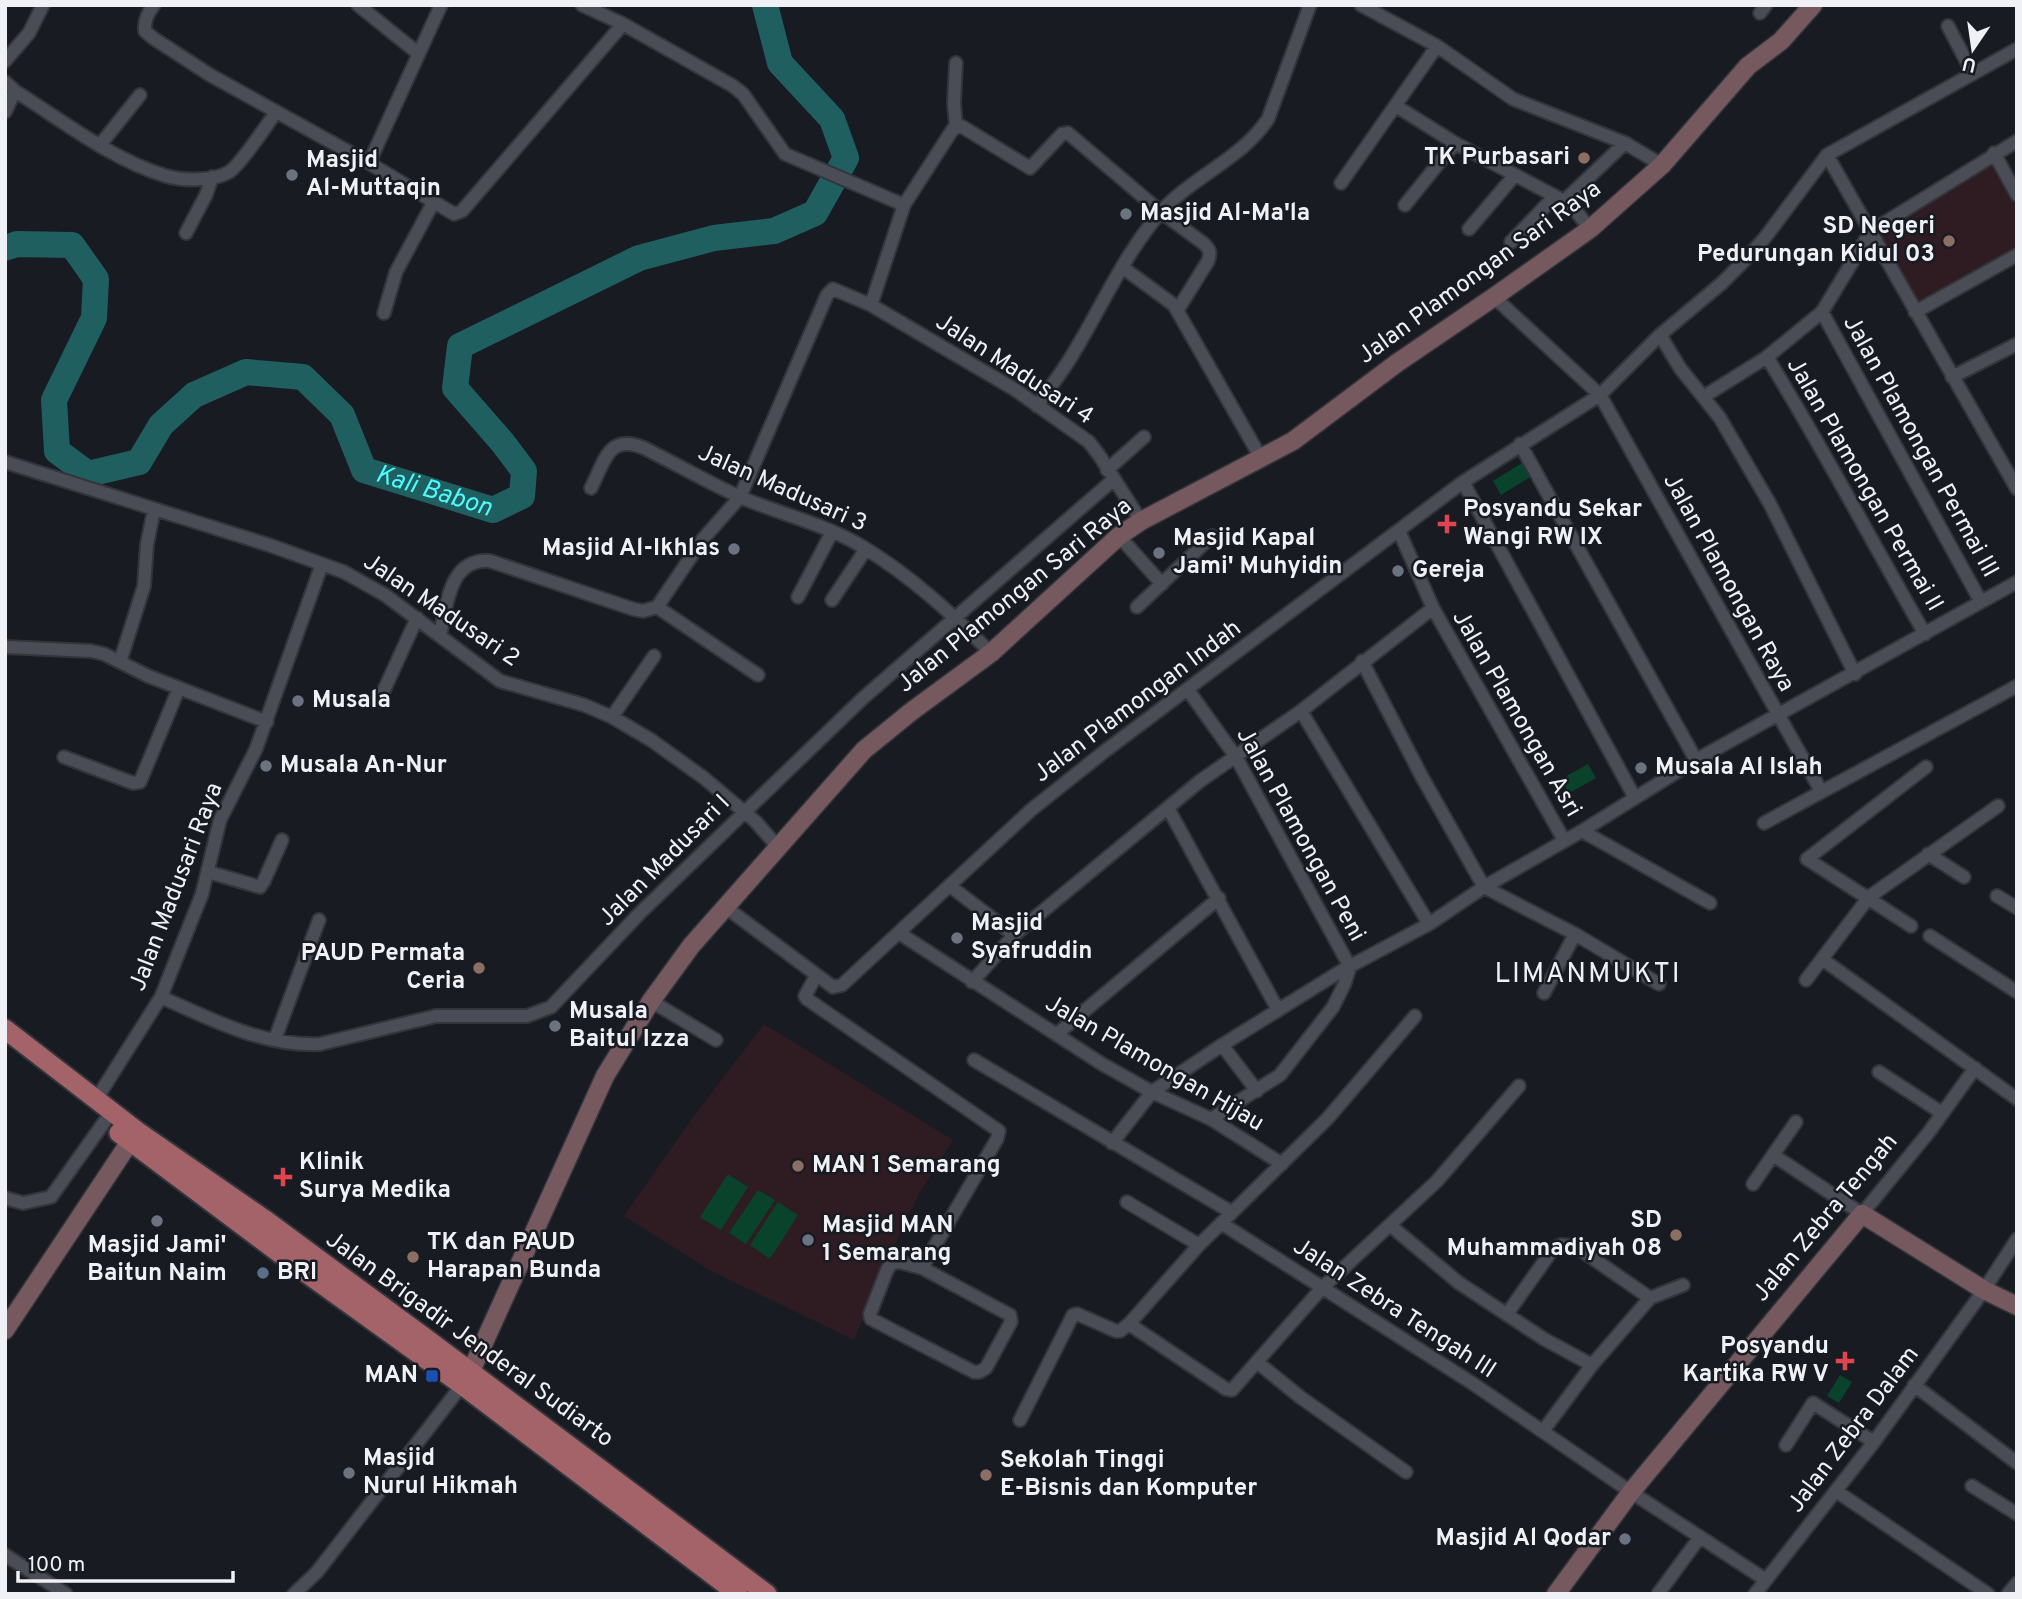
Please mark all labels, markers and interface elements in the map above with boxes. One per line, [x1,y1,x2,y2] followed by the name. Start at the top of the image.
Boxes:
[1938,14,2008,84] north arrow
[1960,50,1979,77] text: U
[1424,143,1570,173] place label: TK Purbasari
[306,146,441,204] place label: Masjid Al-Muttaqin
[1576,150,1592,166] marker: TK Purbasari
[284,167,300,183] marker: Masjid Al-Muttaqin
[1352,175,1608,371] street label: Jalan Plamongan Sari Raya
[1140,199,1310,229] place label: Masjid Al-Ma'la
[1118,206,1134,222] marker: Masjid Al-Ma'la
[1697,212,1935,270] place label: SD Negeri Pedurungan Kidul 03
[1941,233,1957,249] marker: SD Negeri Pedurungan Kidul 03
[929,308,1099,432] street label: Jalan Madusari 4
[1836,311,2004,583] street label: Jalan Plamongan Permai III
[1780,353,1948,617] street label: Jalan Plamongan Permai II
[693,438,871,540] street label: Jalan Madusari 3
[371,458,496,525] water label: Kali Babon
[1655,469,1801,697] street label: Jalan Plamongan Raya
[892,492,1138,700] street label: Jalan Plamongan Sari Raya
[1463,495,1642,553] place label: Posyandu Sekar Wangi RW IX
[1437,514,1457,534] marker: Posyandu Sekar Wangi RW IX
[1173,524,1343,582] place label: Masjid Kapal Jami' Muhyidin
[542,534,720,564] place label: Masjid Al-Ikhlas
[726,541,742,557] marker: Masjid Al-Ikhlas
[1151,545,1167,561] marker: Masjid Kapal Jami' Muhyidin
[357,548,525,674] street label: Jalan Madusari 2
[1412,556,1485,586] place label: Gereja
[1390,563,1406,579] marker: Gereja
[1445,605,1587,823] street label: Jalan Plamongan Asri
[1028,614,1248,790] street label: Jalan Plamongan Indah
[312,686,391,716] place label: Musala
[290,693,306,709] marker: Musala
[1229,723,1371,947] street label: Jalan Plamongan Peni
[280,751,447,781] place label: Musala An-Nur
[1655,753,1823,783] place label: Musala Al Islah
[258,758,274,774] marker: Musala An-Nur
[1633,760,1649,776] marker: Musala Al Islah
[123,779,231,995] street label: Jalan Madusari Raya
[593,789,737,933] street label: Jalan Madusari I
[971,909,1093,967] place label: Masjid Syafruddin
[949,930,965,946] marker: Masjid Syafruddin
[301,939,465,997] place label: PAUD Permata Ceria
[1494,957,1682,993] district label: LIMANMUKTI
[471,960,487,976] marker: PAUD Permata Ceria
[1039,989,1269,1139] street label: Jalan Plamongan Hijau
[569,997,689,1055] place label: Musala Baitul Izza
[547,1018,563,1034] marker: Musala Baitul Izza
[1747,1128,1905,1308] street label: Jalan Zebra Tengah
[299,1148,451,1206] place label: Klinik Surya Medika
[812,1151,1001,1181] place label: MAN 1 Semarang
[790,1158,806,1174] marker: MAN 1 Semarang
[273,1167,293,1187] marker: Klinik Surya Medika
[1447,1206,1662,1264] place label: SD Muhammadiyah 08
[822,1211,953,1269] place label: Masjid MAN 1 Semarang
[149,1213,165,1229] marker: Masjid Jami' Baitun Naim
[319,1225,619,1455] street label: Jalan Brigadir Jenderal Sudiarto
[1668,1227,1684,1243] marker: SD Muhammadiyah 08
[427,1228,601,1286] place label: TK dan PAUD Harapan Bunda
[87,1231,227,1289] place label: Masjid Jami' Baitun Naim
[800,1232,816,1248] marker: Masjid MAN 1 Semarang
[1287,1232,1501,1386] street label: Jalan Zebra Tengah III
[405,1249,421,1265] marker: TK dan PAUD Harapan Bunda
[277,1258,317,1288] place label: BRI
[255,1265,271,1281] marker: BRI
[1683,1332,1829,1390] place label: Posyandu Kartika RW V
[1782,1341,1926,1519] street label: Jalan Zebra Dalam
[1835,1351,1855,1371] marker: Posyandu Kartika RW V
[365,1361,418,1391] place label: MAN
[424,1368,440,1384] marker: MAN
[363,1444,518,1502] place label: Masjid Nurul Hikmah
[1000,1446,1257,1504] place label: Sekolah Tinggi E-Bisnis dan Komputer
[341,1465,357,1481] marker: Masjid Nurul Hikmah
[978,1467,994,1483] marker: Sekolah Tinggi E-Bisnis dan Komputer
[1436,1524,1611,1554] place label: Masjid Al Qodar
[1617,1531,1633,1547] marker: Masjid Al Qodar
[18,1540,233,1584] scale bar
[28,1552,85,1579] text: 100 m

